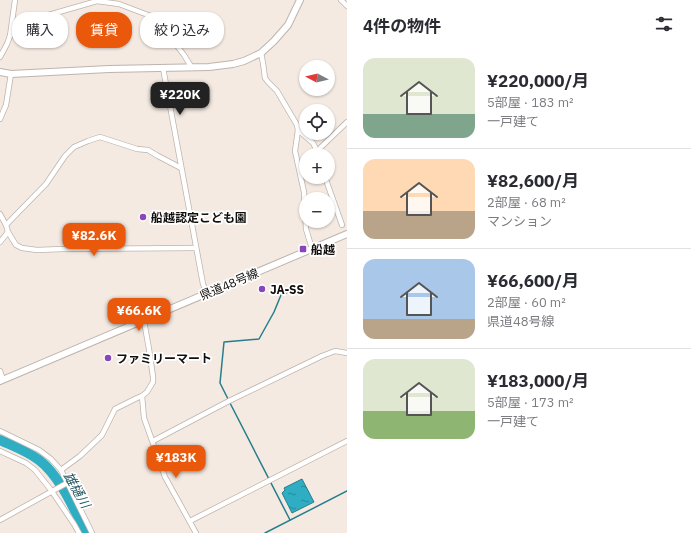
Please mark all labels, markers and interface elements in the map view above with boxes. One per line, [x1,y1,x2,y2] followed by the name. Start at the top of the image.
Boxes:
[12,12,68,48] chip: 購入
[76,12,132,48] chip: 賃貸
[140,12,224,48] chip: 絞り込み
[653,13,675,35] icon: filters
[363,15,441,37] text: 4件の物件
[299,60,335,96] north arrow
[299,60,335,228] map controls
[487,70,589,92] text: ¥220,000/月
[395,74,443,122] icon: home
[152,82,208,116] pin: ¥220K
[160,86,200,103] text: ¥220K
[487,94,574,111] text: 5部屋 · 183 m²
[299,104,335,140] button: locate
[487,113,539,130] text: 一戸建て
[299,148,335,184] button: +
[487,170,579,192] text: ¥82,600/月
[395,175,443,223] icon: home
[299,192,335,228] button: −
[487,194,566,211] text: 2部屋 · 68 m²
[151,210,247,225] place label: 船越認定こども園
[138,212,148,222] marker: 船越認定こども園
[487,213,552,230] text: マンション
[61,223,127,257] pin: ¥82.6K
[72,227,116,244] text: ¥82.6K
[311,242,335,257] place label: 船越
[298,244,308,254] marker: 船越
[197,265,261,303] street label: 県道48号線
[487,270,579,292] text: ¥66,600/月
[395,275,443,323] icon: home
[270,282,304,297] place label: JA-SS
[257,284,267,294] marker: JA-SS
[487,294,566,311] text: 2部屋 · 60 m²
[106,298,172,332] pin: ¥66.6K
[117,302,161,319] text: ¥66.6K
[487,313,555,330] text: 県道48号線
[116,351,212,366] place label: ファミリーマート
[103,353,113,363] marker: ファミリーマート
[487,370,589,392] text: ¥183,000/月
[395,375,443,423] icon: home
[487,394,574,411] text: 5部屋 · 173 m²
[487,413,539,430] text: 一戸建て
[148,445,204,479] pin: ¥183K
[156,449,196,466] text: ¥183K
[60,469,95,513] water label: 雄樋川

